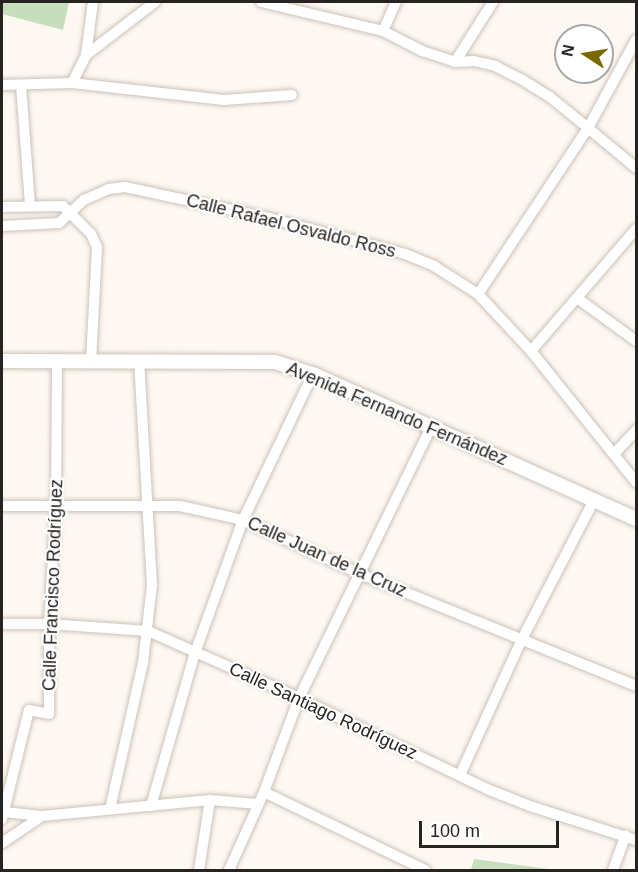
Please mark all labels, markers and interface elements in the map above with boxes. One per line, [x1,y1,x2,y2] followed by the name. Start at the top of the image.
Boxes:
[554,24,614,84] north arrow
[558,43,577,58] text: N
[184,190,398,262] street label: Calle Rafael Osvaldo Ross
[283,358,511,470] street label: Avenida Fernando Fernández
[39,479,67,691] street label: Calle Francisco Rodríguez
[244,512,410,602] street label: Calle Juan de la Cruz
[225,658,421,764] street label: Calle Santiago Rodríguez
[422,809,562,847] scale bar
[430,821,480,841] text: 100 m

